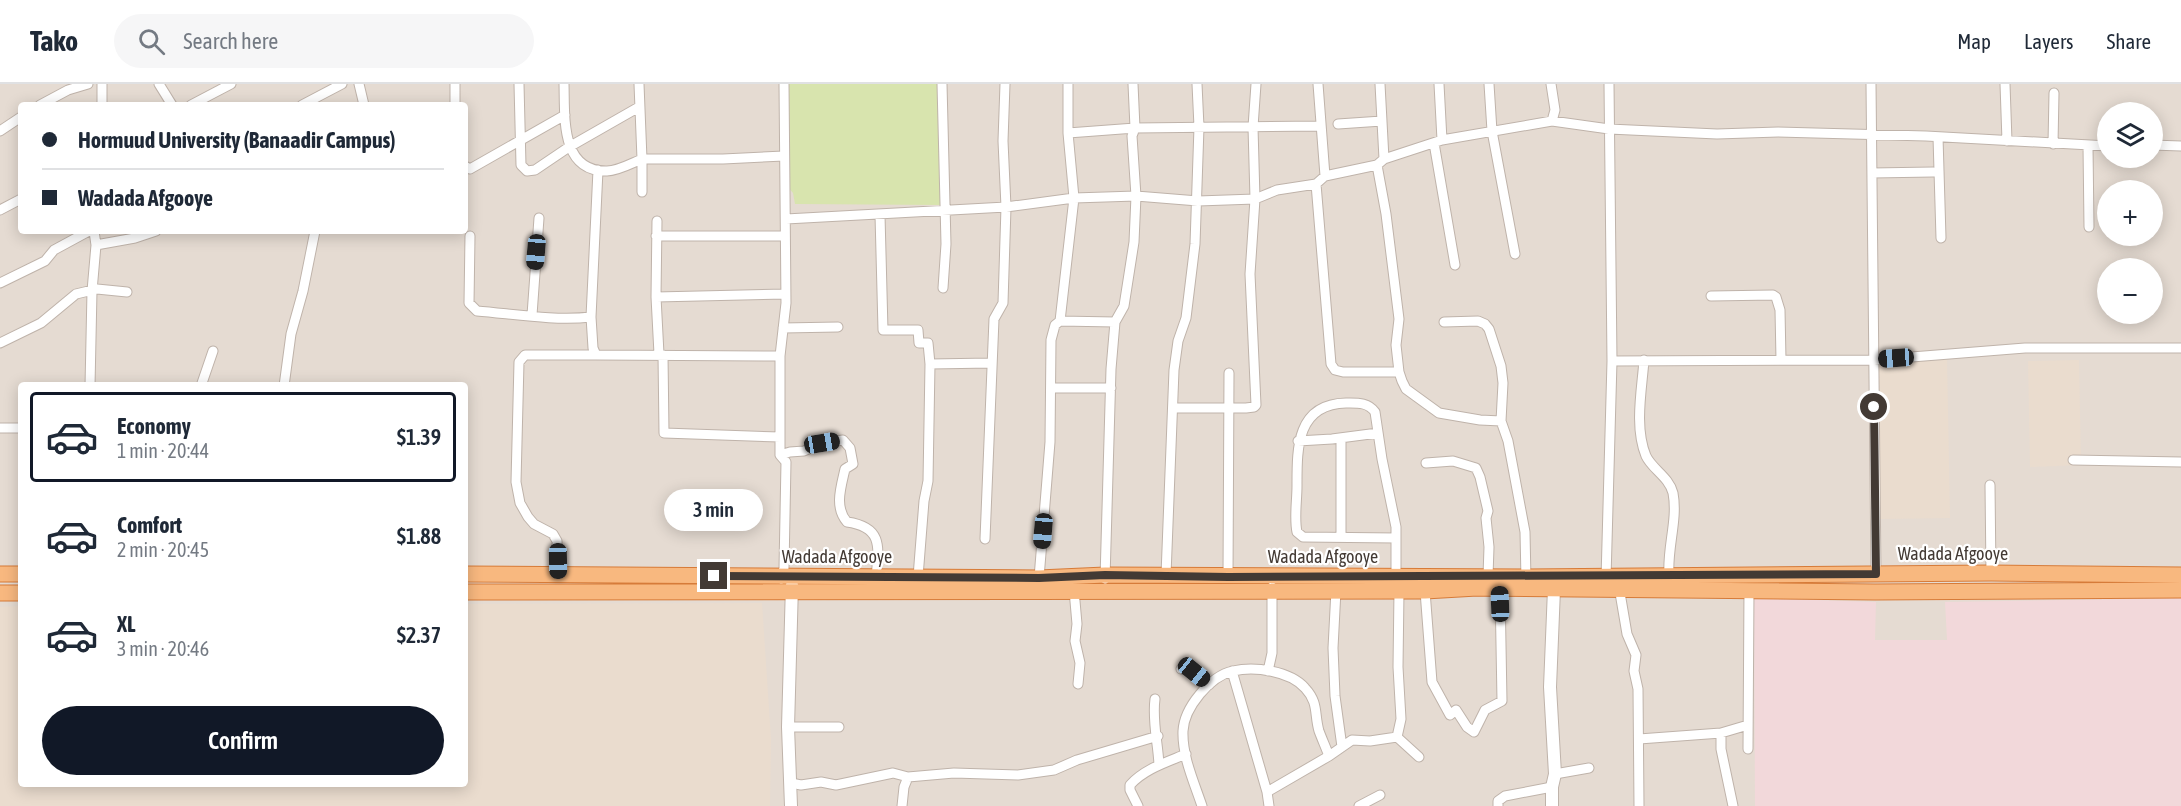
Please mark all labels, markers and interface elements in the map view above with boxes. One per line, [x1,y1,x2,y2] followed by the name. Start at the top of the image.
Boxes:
[114,14,534,68] search box
[30,25,78,57] text: Tako
[135,25,168,58] icon: search
[183,28,278,54] text: Search here
[1957,29,1991,53] text: Map
[2024,29,2074,53] text: Layers
[2107,29,2151,53] text: Share
[2097,102,2163,324] map controls
[2097,102,2163,168] button: layers
[78,127,396,153] text: Hormuud University (Banaadir Campus)
[2097,180,2163,246] button: +
[78,185,213,211] text: Wadada Afgooye
[525,233,547,271] car
[2097,258,2163,324] button: −
[1877,348,1915,368] car
[1860,393,1887,420] route start
[45,410,99,464] icon: car
[117,413,191,439] text: Economy
[397,424,441,450] text: $1.39
[803,431,841,455] car
[117,439,209,462] text: 1 min · 20:44
[664,489,764,531] callout: 3 min
[693,498,734,521] text: 3 min
[45,509,99,563] icon: car
[117,512,182,538] text: Comfort
[1032,512,1054,550] car
[397,523,441,549] text: $1.88
[117,538,209,561] text: 2 min · 20:45
[549,543,567,579] car
[1898,543,2008,564] street label: Wadada Afgooye
[782,546,892,567] street label: Wadada Afgooye
[1268,546,1378,567] street label: Wadada Afgooye
[700,562,727,589] route end
[1490,586,1510,622] car
[45,608,99,662] icon: car
[117,611,135,637] text: XL
[397,622,441,648] text: $2.37
[117,637,209,660] text: 3 min · 20:46
[1174,654,1214,690] car
[42,706,444,775] button: Confirm

